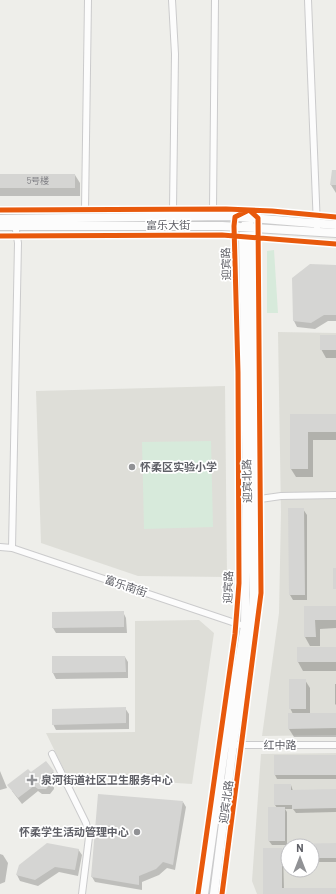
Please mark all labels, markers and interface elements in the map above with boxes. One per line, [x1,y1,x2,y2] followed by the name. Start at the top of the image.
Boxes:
[27,175,49,186] house number: 5号楼
[146,218,190,231] street label: 富乐大街
[218,247,233,281] street label: 迎宾路
[240,459,253,503] street label: 迎宾北路
[140,460,217,473] place label: 怀柔区实验小学
[127,462,137,472] marker: 怀柔区实验小学
[220,570,235,604] street label: 迎宾路
[103,572,149,599] street label: 富乐南街
[264,738,297,751] street label: 红中路
[41,773,173,786] place label: 泉河街道社区卫生服务中心
[26,774,38,786] marker: 泉河街道社区卫生服务中心
[216,779,235,825] street label: 迎宾北路
[19,825,129,838] place label: 怀柔学生活动管理中心
[132,827,142,837] marker: 怀柔学生活动管理中心
[280,838,320,878] north arrow
[296,841,304,854] text: N

